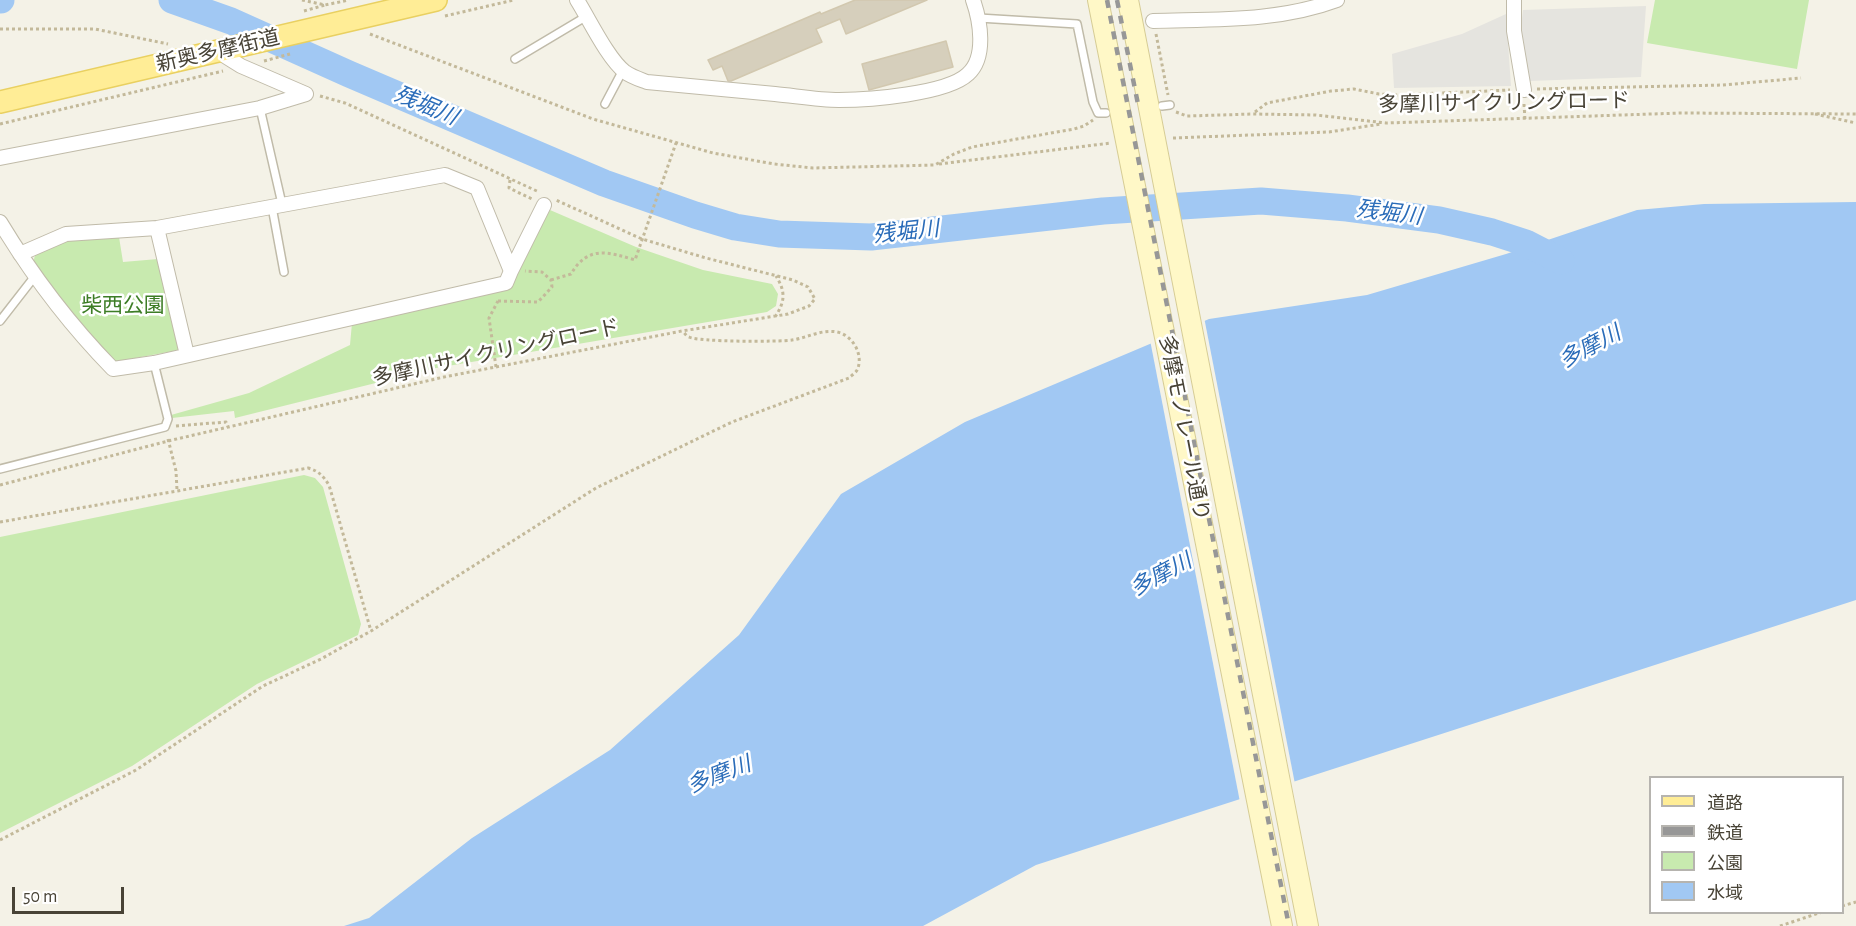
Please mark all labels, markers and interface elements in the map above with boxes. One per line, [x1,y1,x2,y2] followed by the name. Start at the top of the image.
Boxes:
[154,25,282,77] street label: 新奥多摩街道
[390,81,462,131] water label: 残堀川
[1378,88,1630,118] street label: 多摩川サイクリングロード
[1355,196,1423,230] water label: 残堀川
[872,215,940,249] water label: 残堀川
[81,293,165,319] park label: 柴西公園
[370,314,622,392] street label: 多摩川サイクリングロード
[1555,320,1625,374] water label: 多摩川
[1154,333,1214,523] street label: 多摩モノレール通り
[1126,548,1196,602] water label: 多摩川
[683,751,755,799] water label: 多摩川
[1649,776,1844,914] legend
[1707,795,1743,813] text: 道路
[1707,825,1743,843] text: 鉄道
[1707,855,1743,873] text: 公園
[15,875,128,913] scale bar
[1707,885,1743,903] text: 水域
[23,888,57,906] text: 50 m

